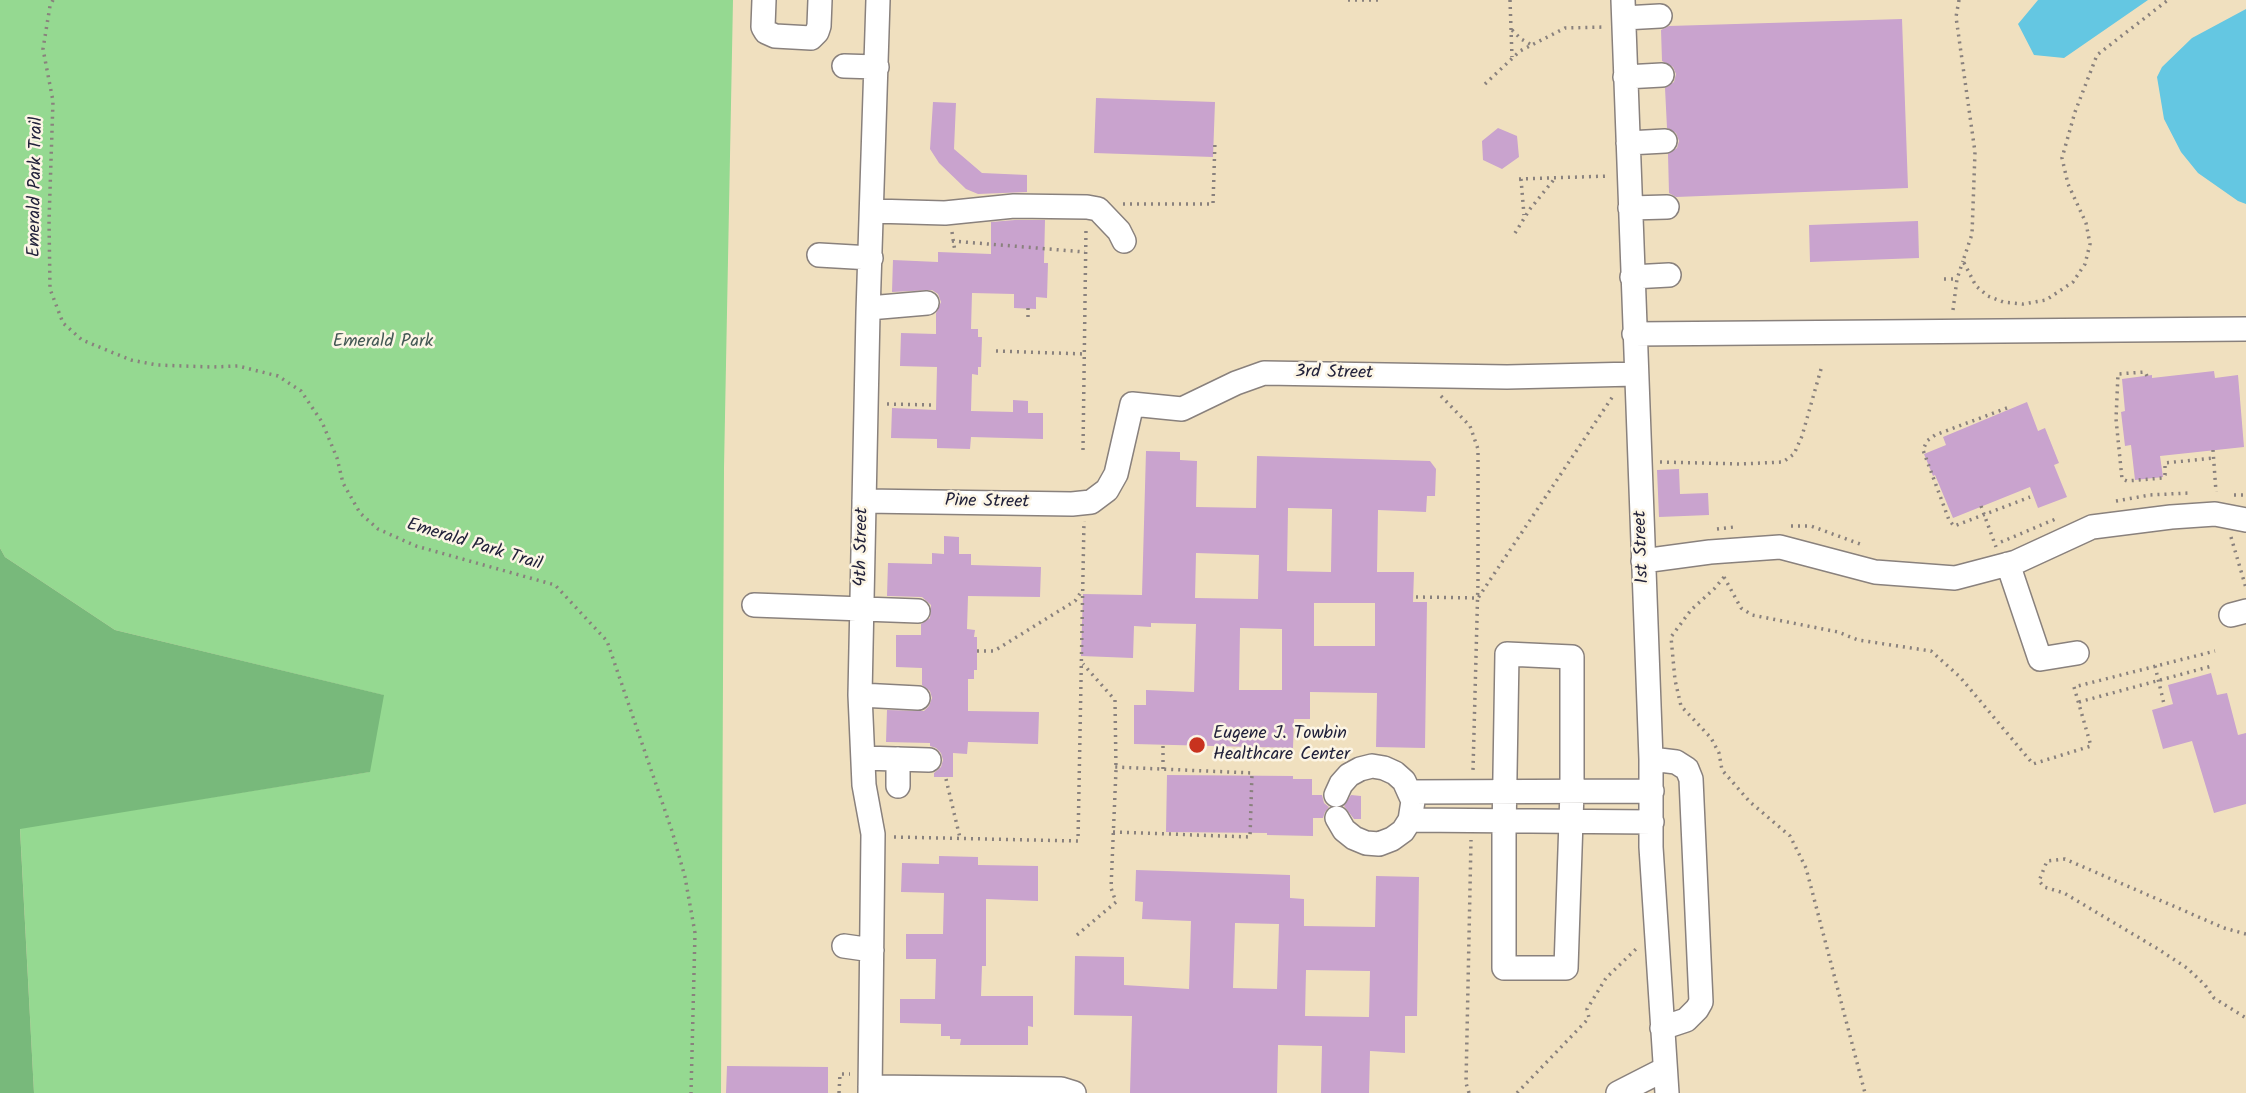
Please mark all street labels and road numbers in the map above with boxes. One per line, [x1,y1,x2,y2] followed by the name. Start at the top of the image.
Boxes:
[25,117,49,257] street label: Emerald Park Trail
[1295,363,1373,385] street label: 3rd Street
[945,491,1029,515] street label: Pine Street
[852,507,874,587] street label: 4th Street
[1631,510,1655,584] street label: 1st Street
[404,515,544,577] street label: Emerald Park Trail

